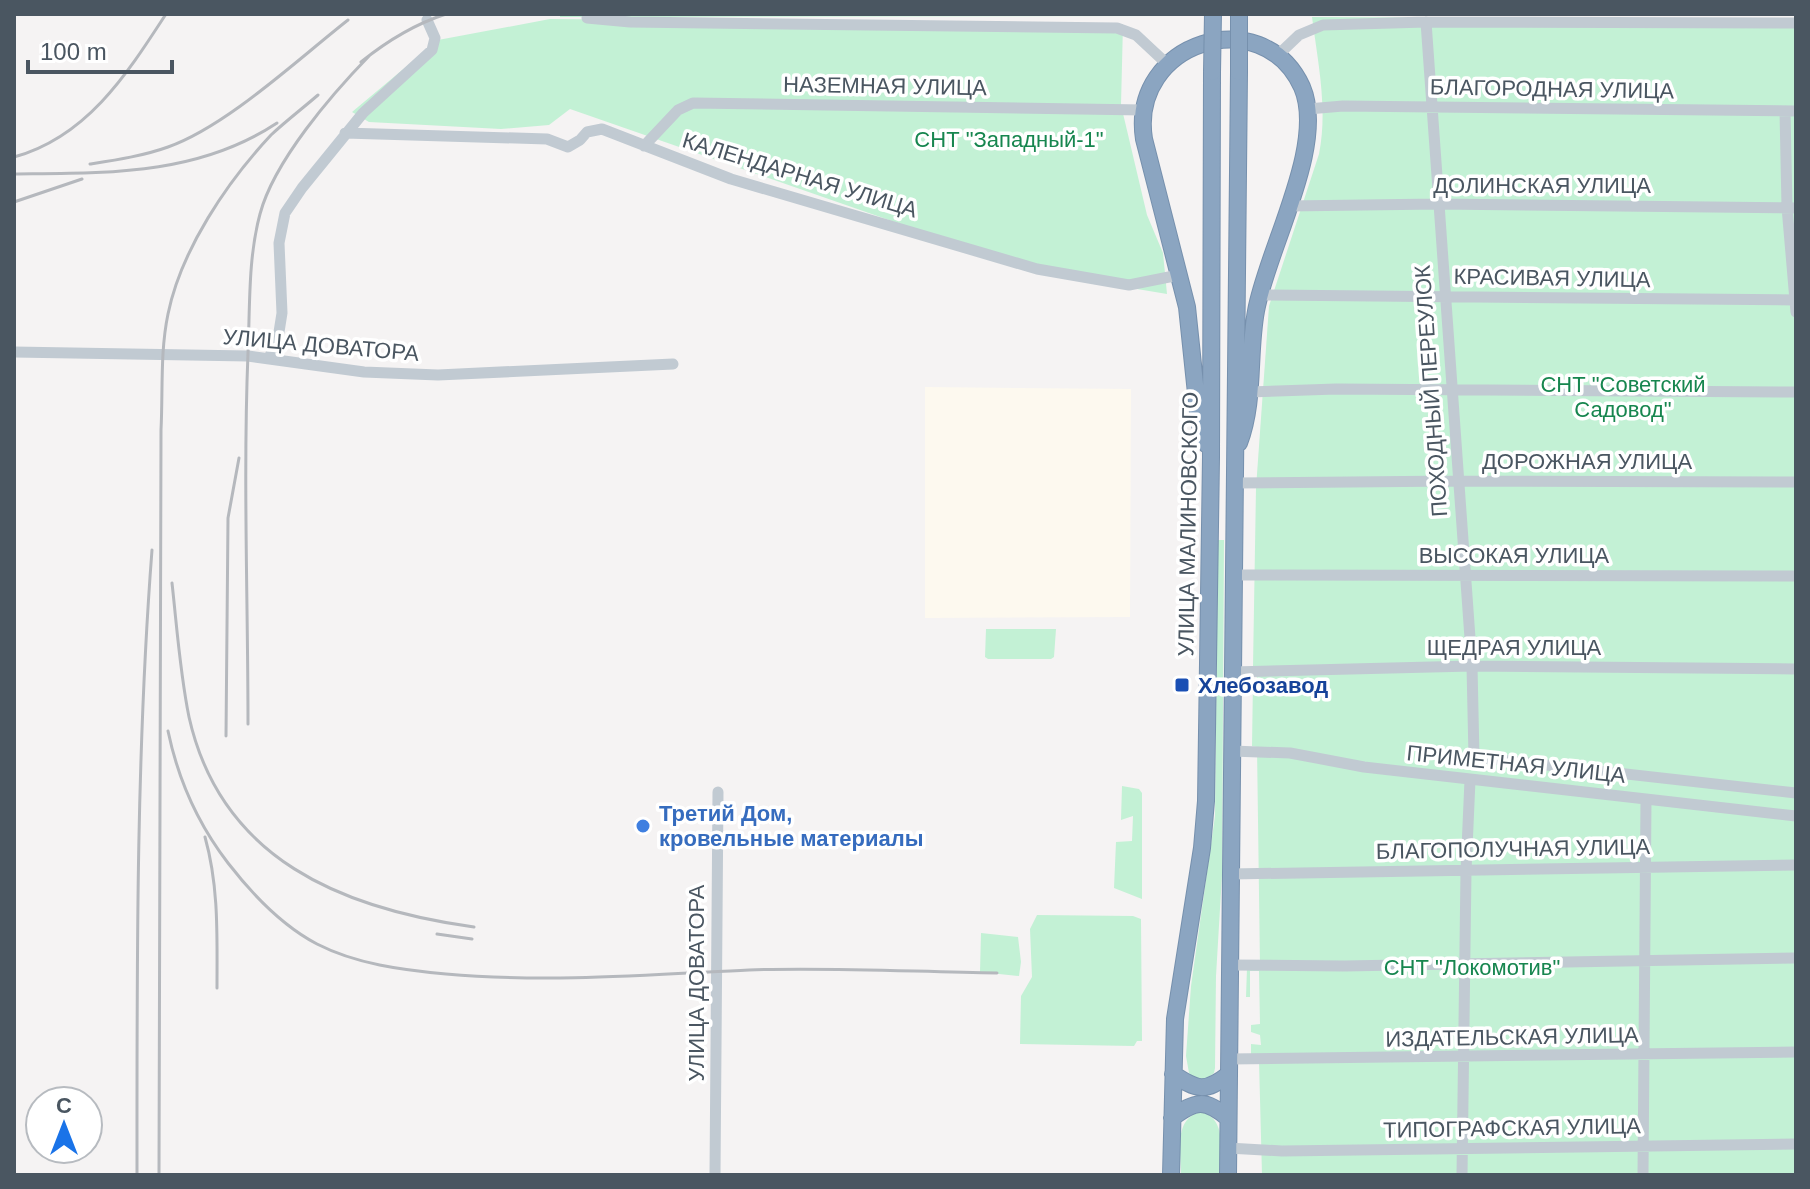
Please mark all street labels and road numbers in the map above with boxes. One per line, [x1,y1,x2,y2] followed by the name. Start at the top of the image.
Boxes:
[783,72,987,100] street label: НАЗЕМНАЯ УЛИЦА
[1430,74,1675,104] street label: БЛАГОРОДНАЯ УЛИЦА
[680,127,921,223] street label: КАЛЕНДАРНАЯ УЛИЦА
[1433,173,1651,198] street label: ДОЛИНСКАЯ УЛИЦА
[1410,264,1452,518] street label: ПОХОДНЫЙ ПЕРЕУЛОК
[1453,264,1651,292] street label: КРАСИВАЯ УЛИЦА
[222,324,420,366] street label: УЛИЦА ДОВАТОРА
[1173,392,1203,656] street label: УЛИЦА МАЛИНОВСКОГО
[1482,449,1692,474] street label: ДОРОЖНАЯ УЛИЦА
[1419,543,1610,568] street label: ВЫСОКАЯ УЛИЦА
[1427,635,1602,660] street label: ЩЕДРАЯ УЛИЦА
[1405,740,1627,788] street label: ПРИМЕТНАЯ УЛИЦА
[1376,834,1651,864] street label: БЛАГОПОЛУЧНАЯ УЛИЦА
[684,884,709,1081] street label: УЛИЦА ДОВАТОРА
[1385,1022,1639,1052] street label: ИЗДАТЕЛЬСКАЯ УЛИЦА
[1383,1113,1641,1143] street label: ТИПОГРАФСКАЯ УЛИЦА

